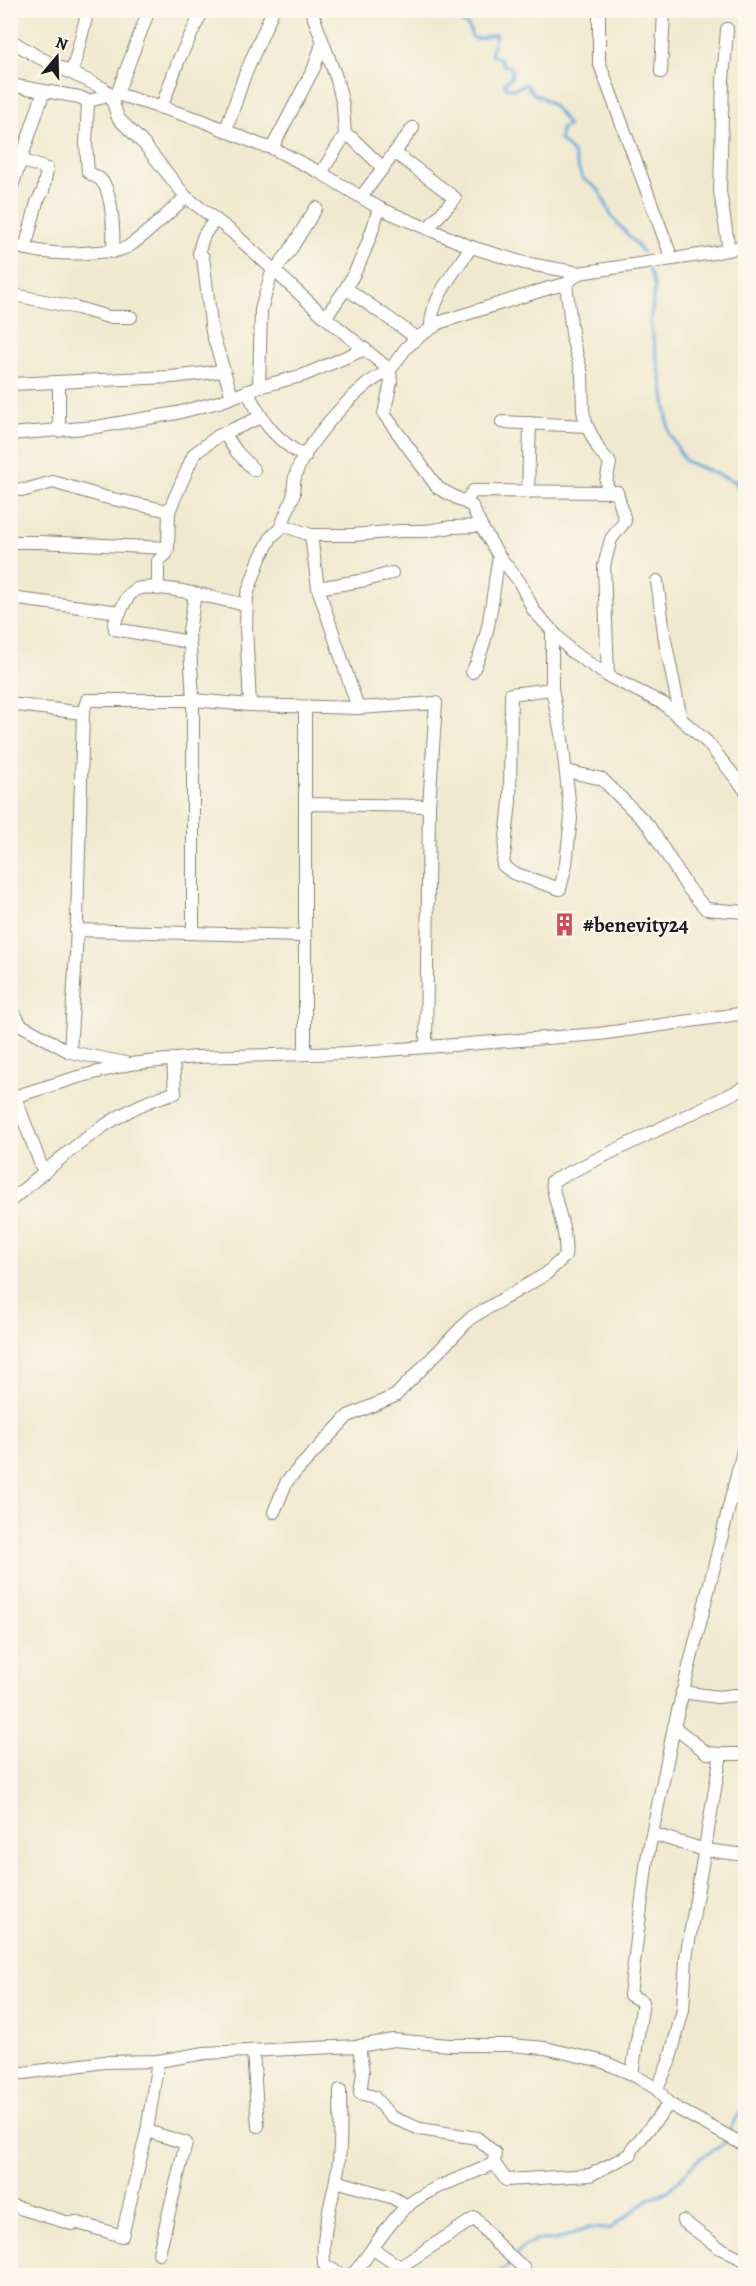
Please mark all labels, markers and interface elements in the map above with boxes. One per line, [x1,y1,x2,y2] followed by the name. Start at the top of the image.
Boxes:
[27,27,87,87] north arrow
[52,31,71,56] text: N
[583,911,689,939] place label: #benevity24
[552,912,578,938] building icon: #benevity24

